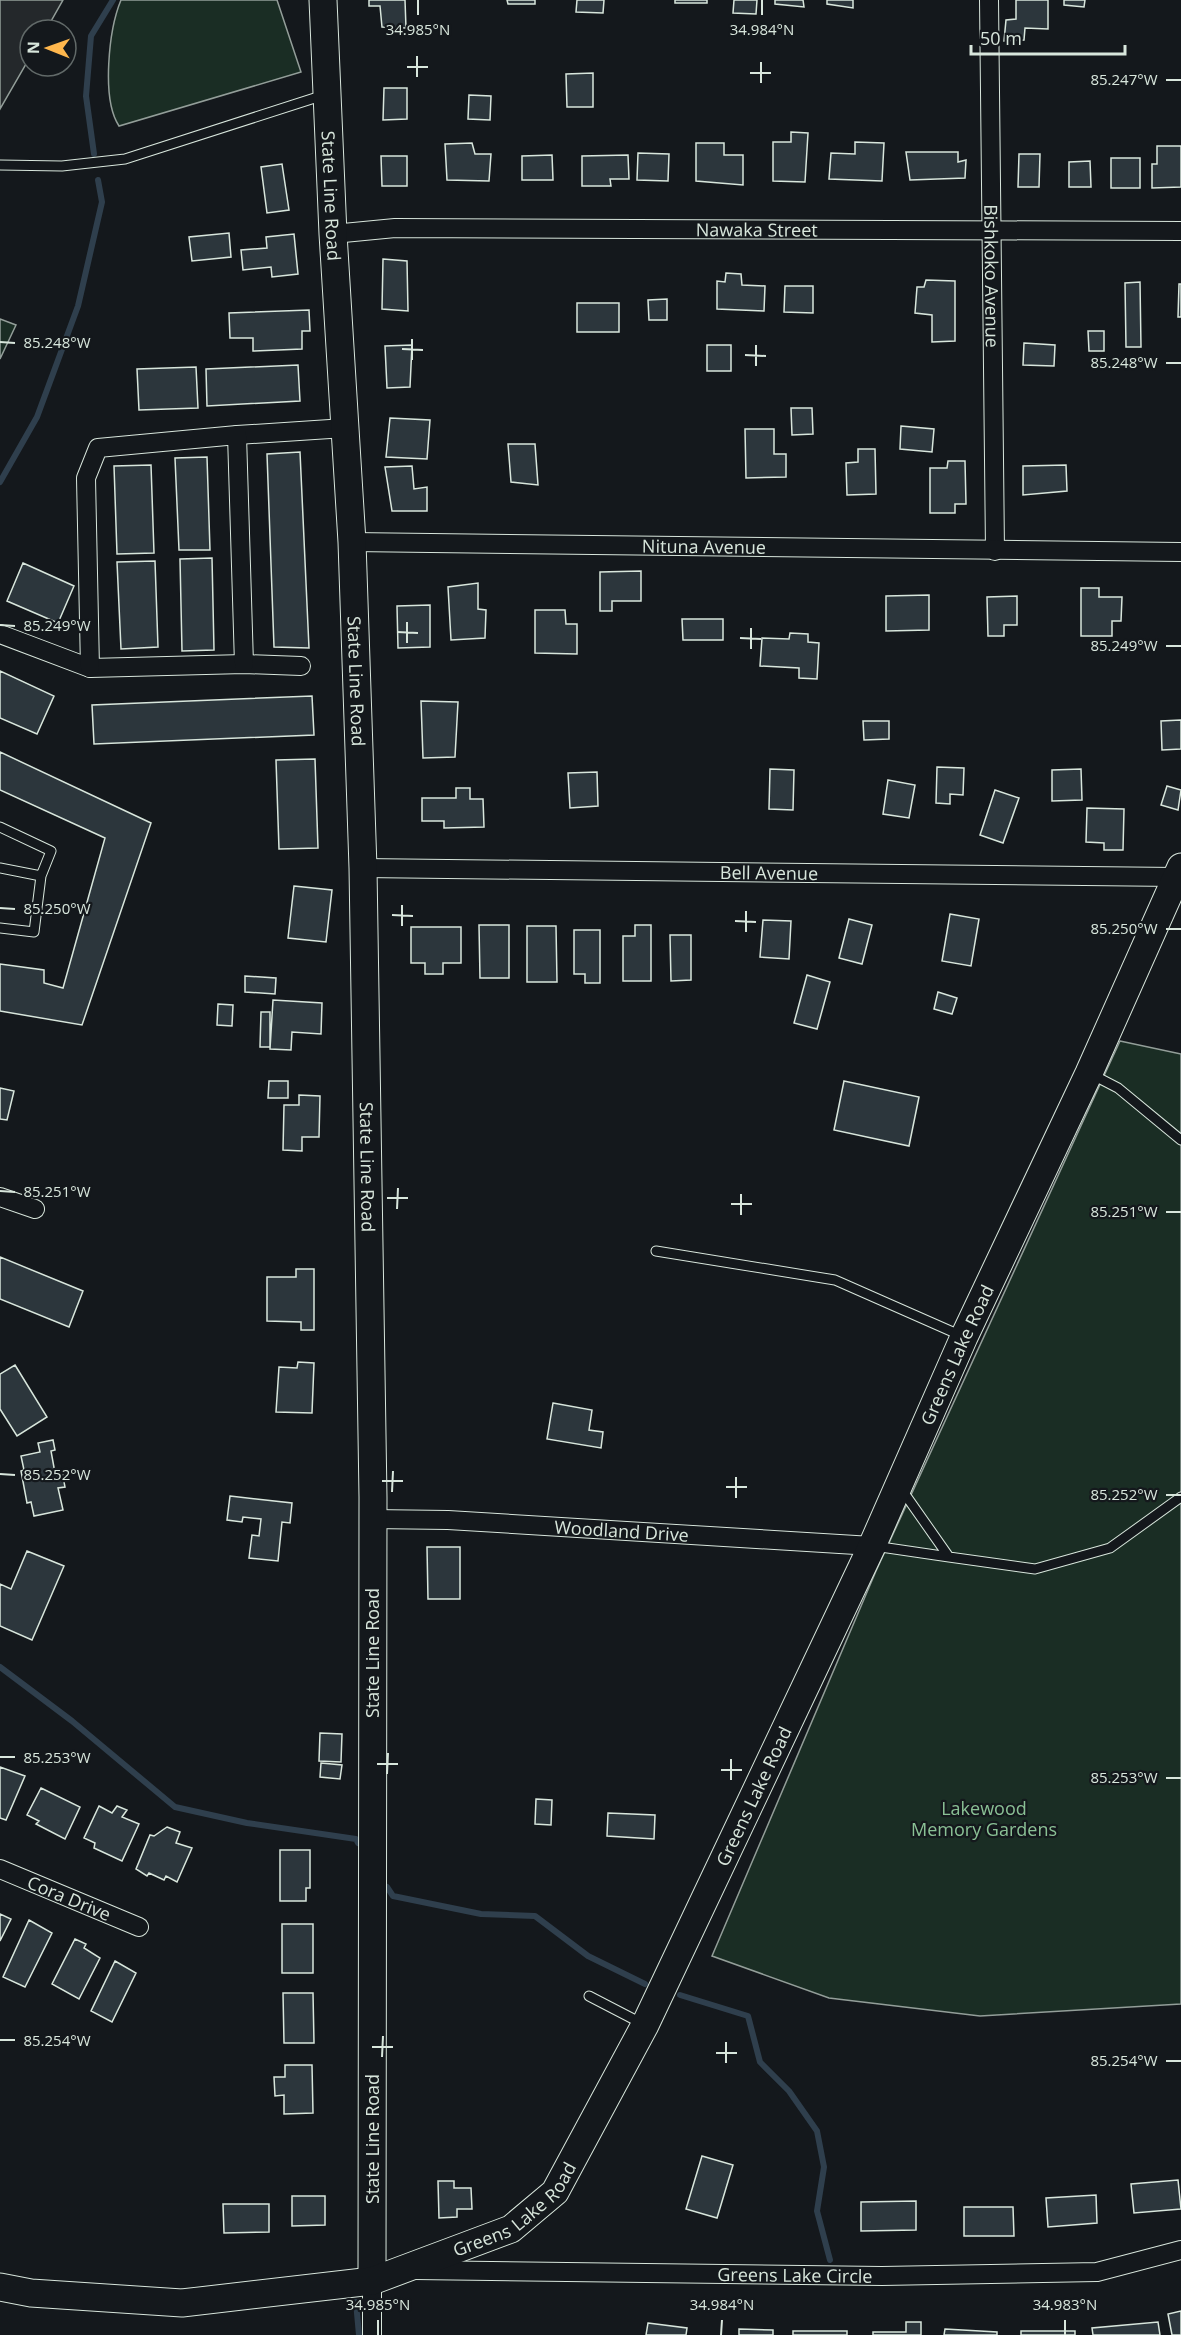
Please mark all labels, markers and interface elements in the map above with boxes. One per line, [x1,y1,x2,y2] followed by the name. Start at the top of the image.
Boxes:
[18,18,78,78] north arrow
[971,18,1126,56] scale bar
[386,19,450,39] text: 34.985°N
[730,19,794,39] text: 34.984°N
[980,26,1022,50] text: 50 m
[22,41,44,54] text: N
[1090,69,1158,89] text: 85.247°W
[317,130,347,262] street label: State Line Road
[979,204,1005,348] street label: Bishkoko Avenue
[696,217,818,242] street label: Nawaka Street
[23,332,91,352] text: 85.248°W
[1090,352,1158,372] text: 85.248°W
[642,533,766,559] street label: Nituna Avenue
[23,615,91,635] text: 85.249°W
[343,616,371,747] street label: State Line Road
[1090,635,1158,655] text: 85.249°W
[720,860,818,885] street label: Bell Avenue
[23,898,91,918] text: 85.250°W
[1090,918,1158,938] text: 85.250°W
[355,1102,381,1232] street label: State Line Road
[23,1181,91,1201] text: 85.251°W
[1090,1201,1158,1221] text: 85.251°W
[915,1281,999,1429] street label: Greens Lake Road
[23,1464,91,1484] text: 85.252°W
[1090,1484,1158,1504] text: 85.252°W
[554,1515,690,1547] street label: Woodland Drive
[360,1588,384,1718] street label: State Line Road
[710,1723,797,1870] street label: Greens Lake Road
[23,1747,91,1767] text: 85.253°W
[1090,1767,1158,1787] text: 85.253°W
[911,1796,1057,1841] park label: Lakewood Memory Gardens
[24,1870,115,1926] street label: Cora Drive
[23,2030,91,2050] text: 85.254°W
[1090,2050,1158,2070] text: 85.254°W
[360,2074,384,2204] street label: State Line Road
[449,2157,581,2262] street label: Greens Lake Road
[717,2262,873,2288] street label: Greens Lake Circle
[346,2294,410,2314] text: 34.985°N
[690,2294,754,2314] text: 34.984°N
[1033,2294,1097,2314] text: 34.983°N

